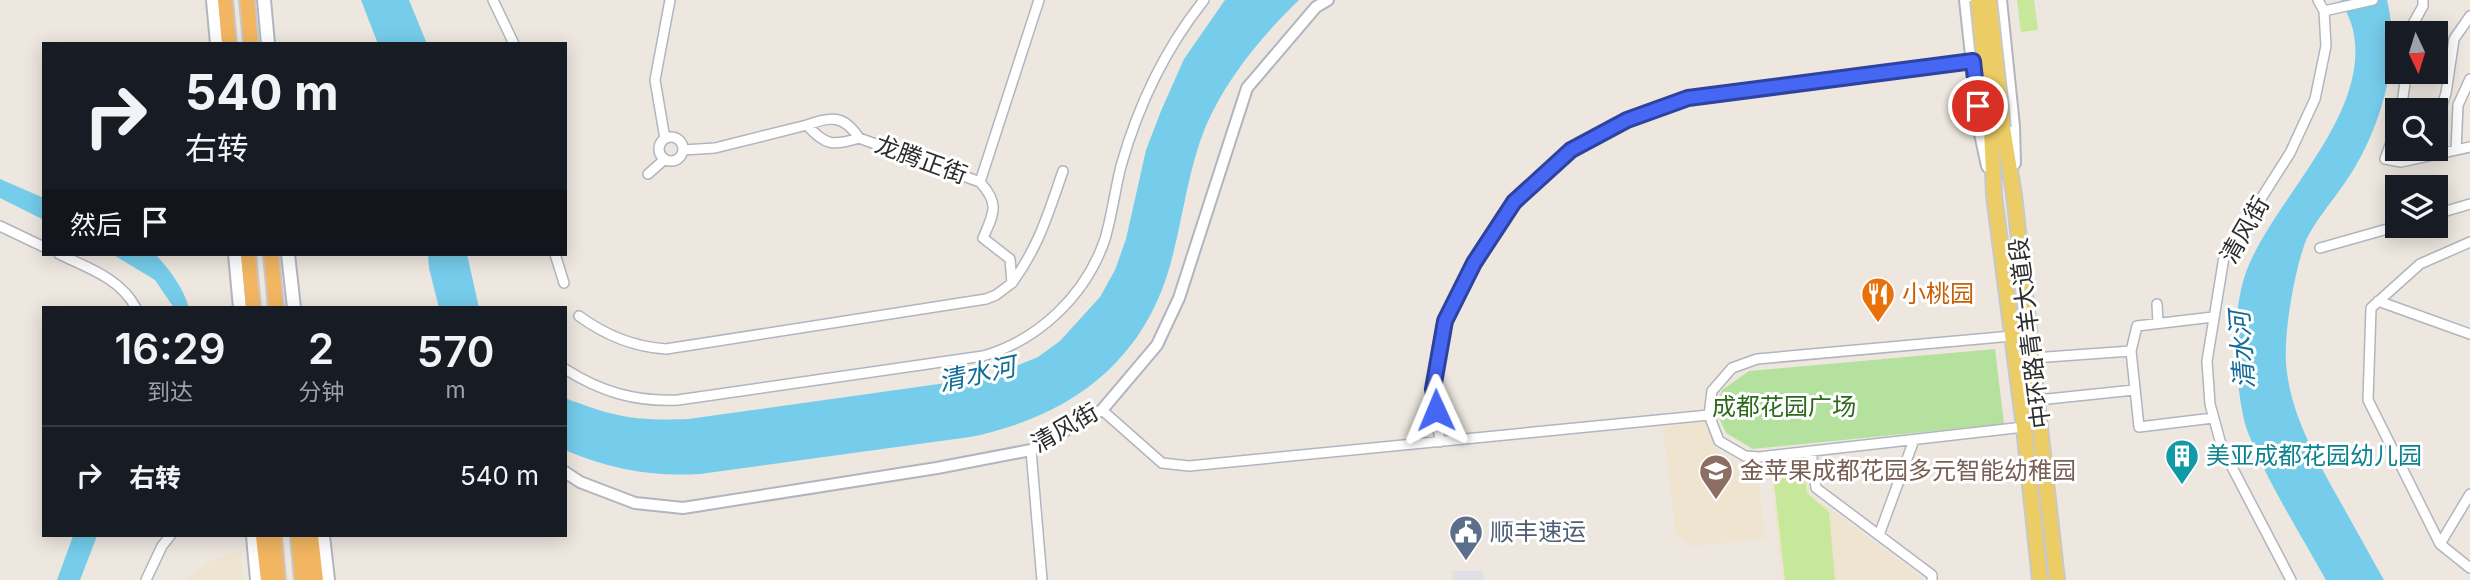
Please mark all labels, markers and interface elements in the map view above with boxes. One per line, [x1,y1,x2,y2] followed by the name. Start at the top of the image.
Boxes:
[2385,21,2448,84] north arrow
[2385,21,2448,238] map controls
[185,63,339,122] text: 540 m
[70,70,161,161] icon: right
[1948,76,2008,136] pin
[1959,87,1997,125] icon: arrive
[2385,98,2448,161] button: search
[185,129,249,168] text: 右转
[871,129,971,190] street label: 龙腾正街
[2385,175,2448,238] button: layers
[2214,191,2275,268] street label: 清风街
[136,203,174,241] icon: arrive
[70,209,122,240] text: 然后
[2003,236,2056,430] street label: 中环路青羊大道段
[1859,275,1897,324] restaurant icon: 小桃园
[1902,279,1974,308] place label: 小桃园
[2223,305,2260,390] water label: 清水河
[115,323,226,374] text: 16:29
[308,323,334,374] text: 2
[417,326,494,377] text: 570
[936,349,1023,397] water label: 清水河
[1399,373,1473,447] position arrow
[446,376,466,404] text: m
[147,378,193,406] text: 到达
[298,378,344,406] text: 分钟
[1712,392,1856,421] park label: 成都花园广场
[1026,397,1103,458] street label: 清风街
[2163,437,2201,486] building icon: 美亚成都花园幼儿园
[2206,441,2422,470] place label: 美亚成都花园幼儿园
[1697,452,1735,501] school or university icon: 金苹果成都花园多元智能幼稚园
[70,456,108,494] icon: right
[1740,456,2076,485] place label: 金苹果成都花园多元智能幼稚园
[460,460,539,491] text: 540 m
[129,462,181,493] text: 右转
[1447,513,1485,562] public building icon: 顺丰速运
[1490,517,1586,546] place label: 顺丰速运

